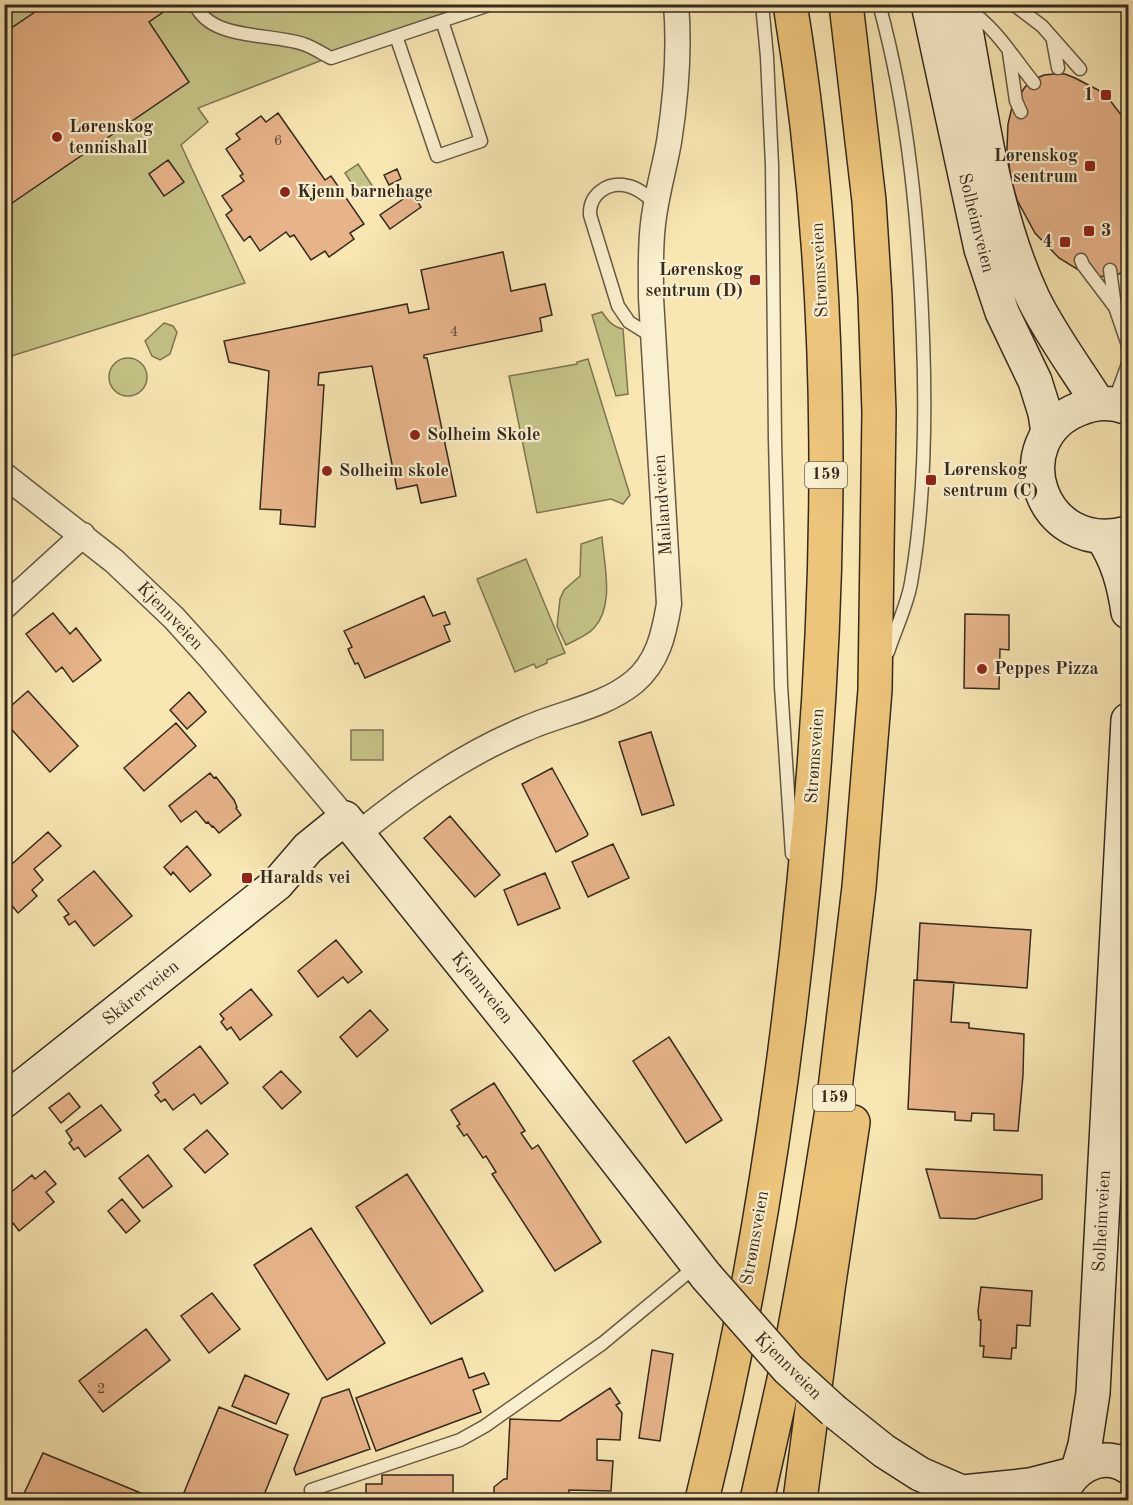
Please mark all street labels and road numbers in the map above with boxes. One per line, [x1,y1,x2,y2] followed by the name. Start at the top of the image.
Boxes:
[955,171,997,275] street label: Solheimveien
[808,221,831,318] street label: Strømsveien
[650,453,676,556] street label: Mailandveien
[805,462,847,488] road number: 159
[133,578,207,654] street label: Kjennveien
[803,707,827,804] street label: Strømsveien
[448,949,517,1028] street label: Kjennveien
[99,957,183,1029] street label: Skårerveien
[813,1085,855,1111] road number: 159
[1090,1169,1114,1272] street label: Solheimveien
[738,1189,772,1287] street label: Strømsveien
[751,1329,825,1403] street label: Kjennveien

